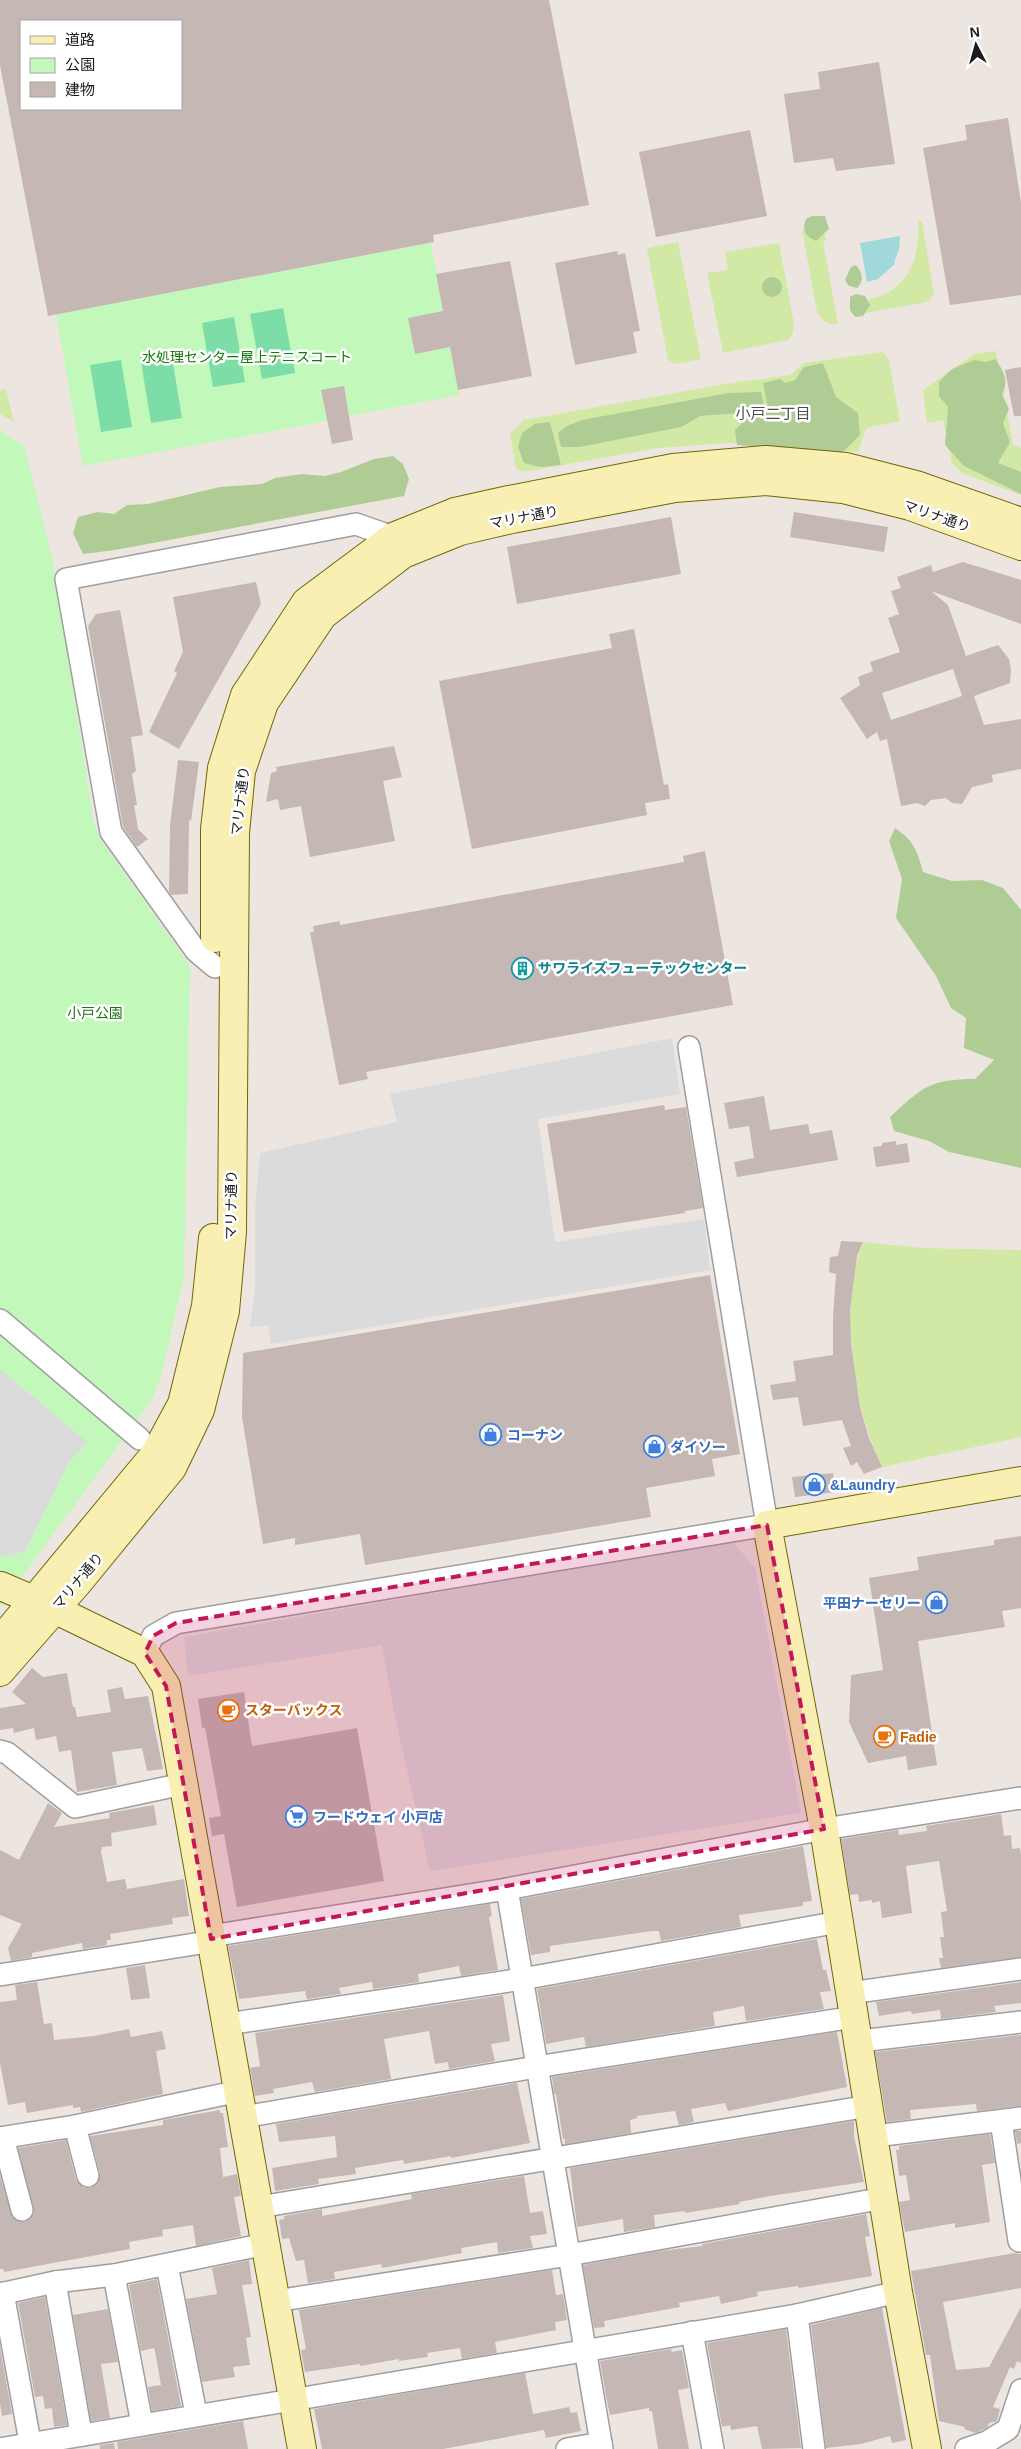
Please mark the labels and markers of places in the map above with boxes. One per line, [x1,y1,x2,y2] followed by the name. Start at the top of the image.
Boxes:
[510,956,534,980] building icon: サワライズフューテックセンター
[538,960,748,976] place label: サワライズフューテックセンター
[479,1423,503,1447] shop icon: コーナン
[507,1427,563,1443] place label: コーナン
[642,1435,666,1459] shop icon: ダイソー
[670,1439,726,1455] place label: ダイソー
[802,1473,826,1497] shop icon: &Laundry
[830,1477,896,1493] place label: &Laundry
[925,1591,949,1615] shop icon: 平田ナーセリー
[823,1595,921,1611] place label: 平田ナーセリー
[217,1698,241,1722] cafe icon: スターバックス
[245,1702,342,1718] place label: スターバックス
[872,1725,896,1749] cafe icon: Fadie
[900,1729,937,1745] place label: Fadie
[285,1805,309,1829] supermarket icon: フードウェイ 小戸店
[313,1809,443,1825] place label: フードウェイ 小戸店

